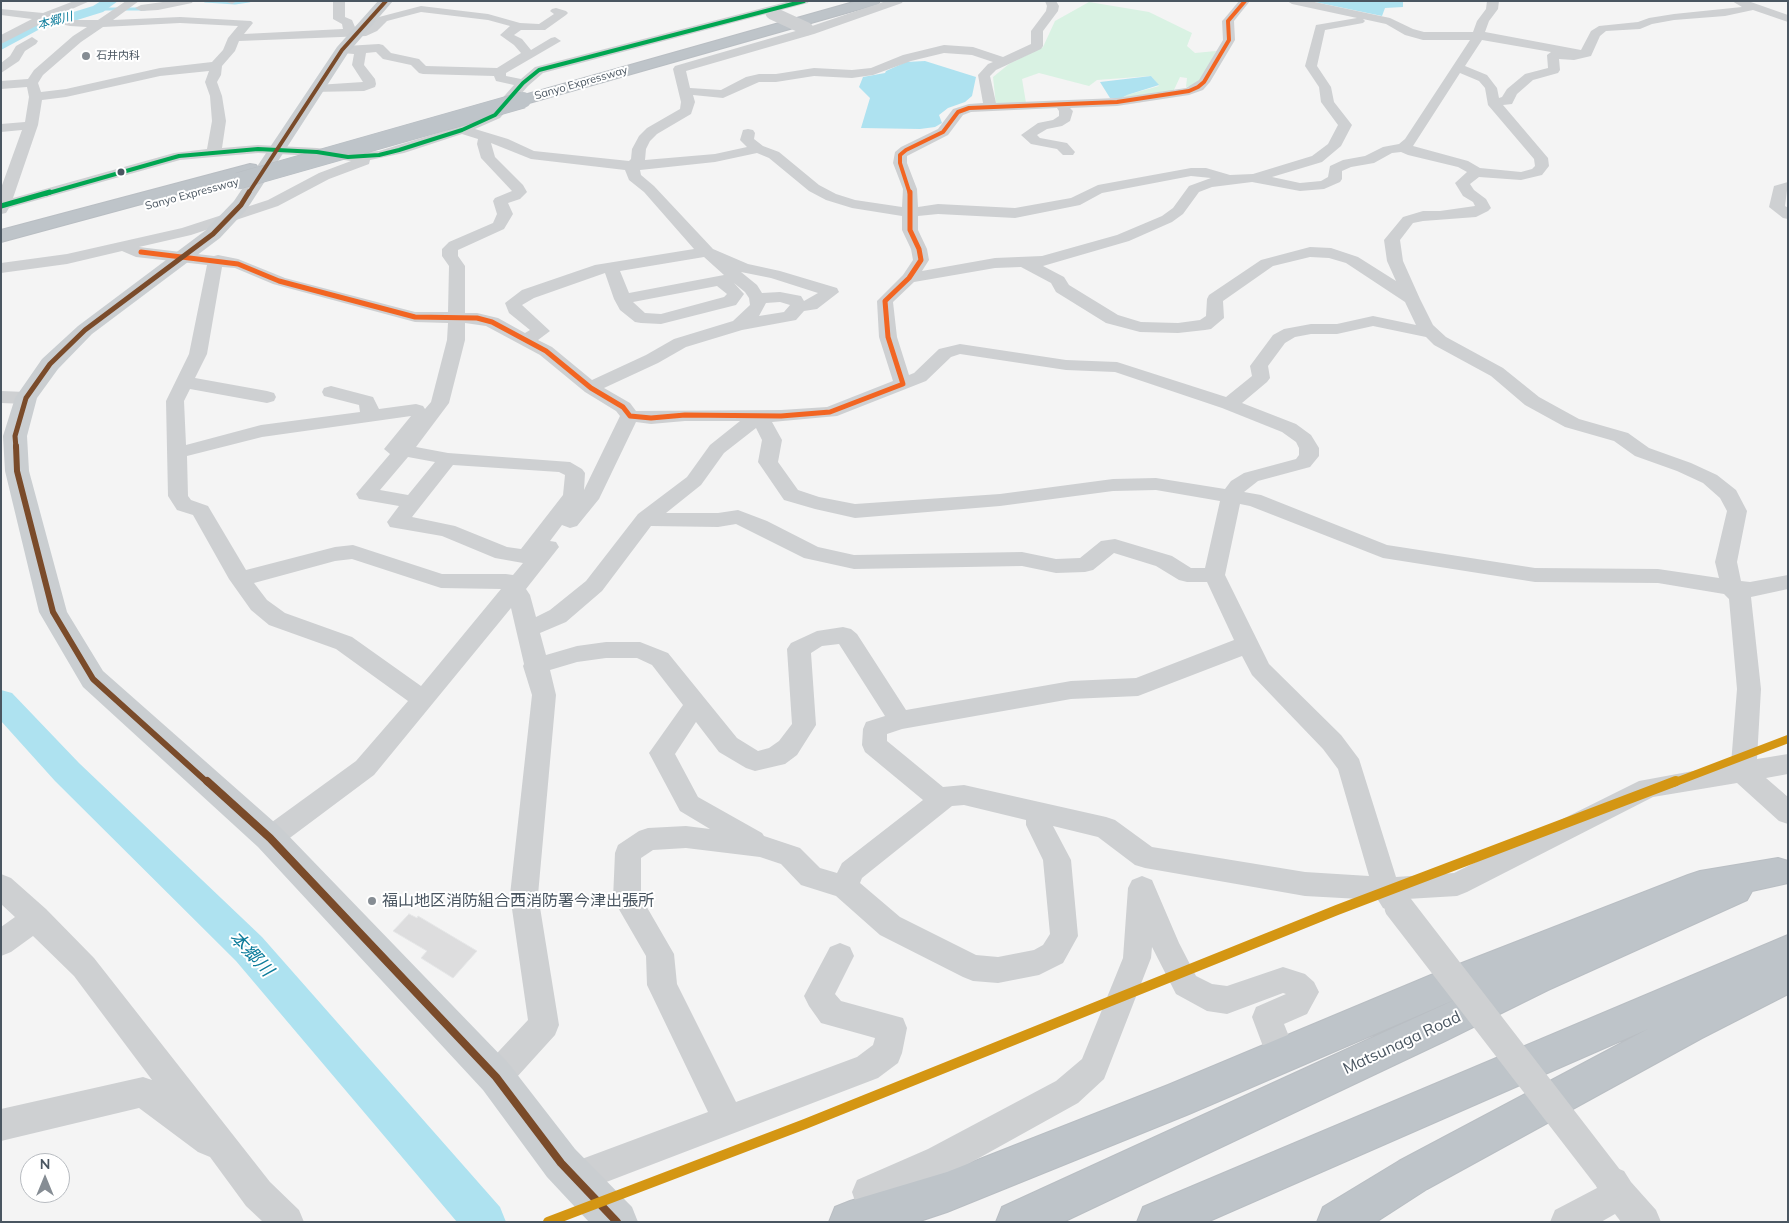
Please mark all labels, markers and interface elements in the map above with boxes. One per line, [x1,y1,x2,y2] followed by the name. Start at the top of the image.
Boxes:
[36,9,74,33] water label: 本郷川
[96,49,140,63] place label: 石井内科
[80,50,92,62] marker: 石井内科
[533,63,629,103] street label: Sanyo Expressway
[116,167,126,177] unlabelled marker
[144,175,240,213] street label: Sanyo Expressway
[382,891,654,911] place label: 福山地区消防組合西消防署今津出張所
[366,895,378,907] marker: 福山地区消防組合西消防署今津出張所
[225,927,277,981] water label: 本郷川
[1340,1007,1464,1079] street label: Matsunaga Road
[20,1153,70,1203] north arrow
[40,1155,50,1173] text: N

